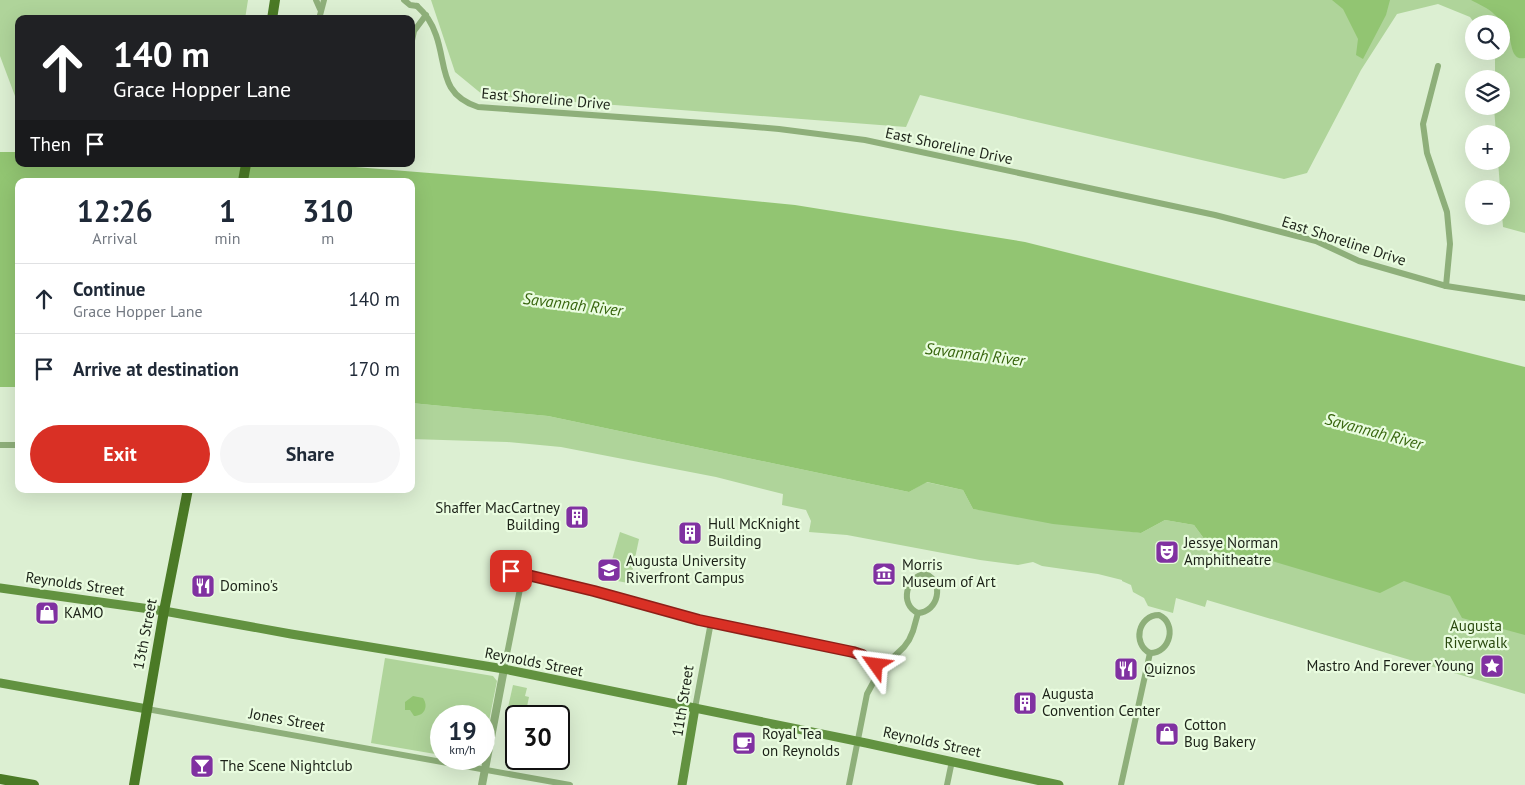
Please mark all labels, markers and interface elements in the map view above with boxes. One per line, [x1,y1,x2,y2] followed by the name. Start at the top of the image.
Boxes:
[1465,15,1510,225] map controls
[1465,15,1510,60] button: search
[113,31,210,77] text: 140 m
[30,35,95,100] icon: ahead
[1465,70,1510,115] button: layers
[113,75,291,103] text: Grace Hopper Lane
[481,83,611,114] street label: East Shoreline Drive
[884,123,1014,168] street label: East Shoreline Drive
[1465,125,1510,170] button: +
[81,130,109,158] icon: arrive
[30,132,71,156] text: Then
[1465,180,1510,225] button: −
[77,191,153,230] text: 12:26
[219,191,236,230] text: 1
[302,191,353,230] text: 310
[1280,211,1409,270] street label: East Shoreline Drive
[92,228,137,248] text: Arrival
[215,228,241,248] text: min
[321,228,334,248] text: m
[73,277,145,301] text: Continue
[30,285,58,313] icon: ahead
[348,287,400,311] text: 140 m
[522,288,626,320] water label: Savannah River
[73,301,203,321] text: Grace Hopper Lane
[924,338,1028,370] water label: Savannah River
[30,355,58,383] icon: arrive
[73,357,239,381] text: Arrive at destination
[348,357,400,381] text: 170 m
[1323,408,1427,454] water label: Savannah River
[30,425,210,483] button: Exit
[220,425,400,483] button: Share
[435,498,560,534] place label: Shaffer MacCartney Building
[564,504,590,530] building icon: Shaffer MacCartney Building
[708,514,800,550] place label: Hull McKnight Building
[677,520,703,546] building icon: Hull McKnight Building
[1183,533,1278,569] place label: Jessye Norman Amphitheatre
[1154,539,1180,565] theatre icon: Jessye Norman Amphitheatre
[490,550,532,592] pin
[626,551,746,587] place label: Augusta University Riverfront Campus
[902,555,996,591] place label: Morris Museum of Art
[497,557,525,585] icon: arrive
[596,557,622,583] school or university icon: Augusta University Riverfront Campus
[871,561,897,587] museum icon: Morris Museum of Art
[24,567,126,600] street label: Reynolds Street
[190,573,216,599] restaurant icon: Domino's
[220,576,278,595] place label: Domino's
[128,597,161,671] street label: 13th Street
[34,600,60,626] shop icon: KAMO
[64,603,104,622] place label: KAMO
[1445,616,1508,652] park label: Augusta Riverwalk
[849,638,901,690] position arrow
[483,643,585,680] street label: Reynolds Street
[1479,653,1505,679] place icon: Mastro And Forever Young
[1113,656,1139,682] restaurant icon: Quiznos
[1307,656,1474,675] place label: Mastro And Forever Young
[1144,659,1196,678] place label: Quiznos
[667,664,698,738] street label: 11th Street
[1042,684,1160,720] place label: Augusta Convention Center
[1012,690,1038,716] building icon: Augusta Convention Center
[247,703,327,736] street label: Jones Street
[505,705,570,770] speed limit sign: 30
[448,715,477,747] text: 19
[1184,715,1256,751] place label: Cotton Bug Bakery
[1154,721,1180,747] shop icon: Cotton Bug Bakery
[881,722,983,761] street label: Reynolds Street
[762,724,840,760] place label: Royal Tea on Reynolds
[731,730,757,756] cafe icon: Royal Tea on Reynolds
[449,742,476,757] text: km/h
[189,753,215,779] bar icon: The Scene Nightclub
[220,756,353,775] place label: The Scene Nightclub

